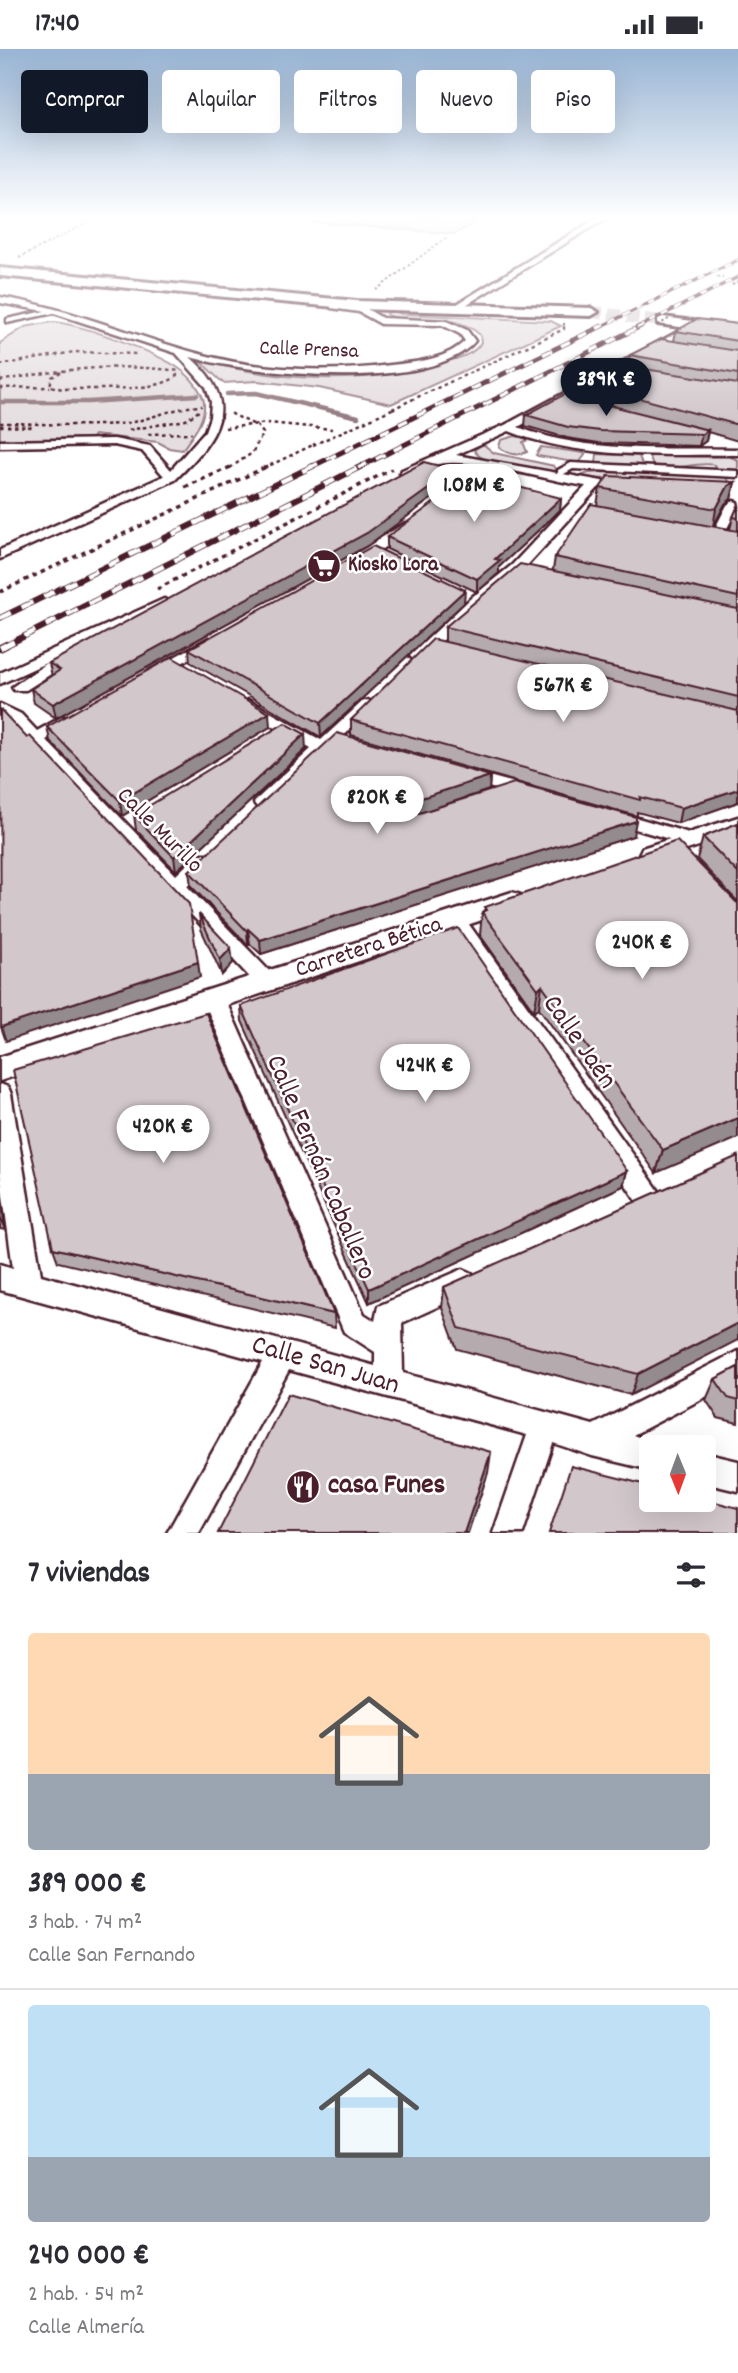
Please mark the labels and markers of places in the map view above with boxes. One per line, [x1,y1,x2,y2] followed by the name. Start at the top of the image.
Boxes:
[549,359,663,418] pin: 389K €
[409,465,539,524] pin: 1.08M €
[305,547,343,585] supermarket icon: Kiosko Lora
[348,551,439,581] place label: Kiosko Lora
[506,665,620,724] pin: 567K €
[320,777,434,836] pin: 820K €
[585,921,699,981] pin: 240K €
[368,1045,482,1104] pin: 424K €
[106,1105,220,1165] pin: 420K €
[328,1467,446,1507] place label: casa Funes
[284,1468,322,1506] restaurant icon: casa Funes

